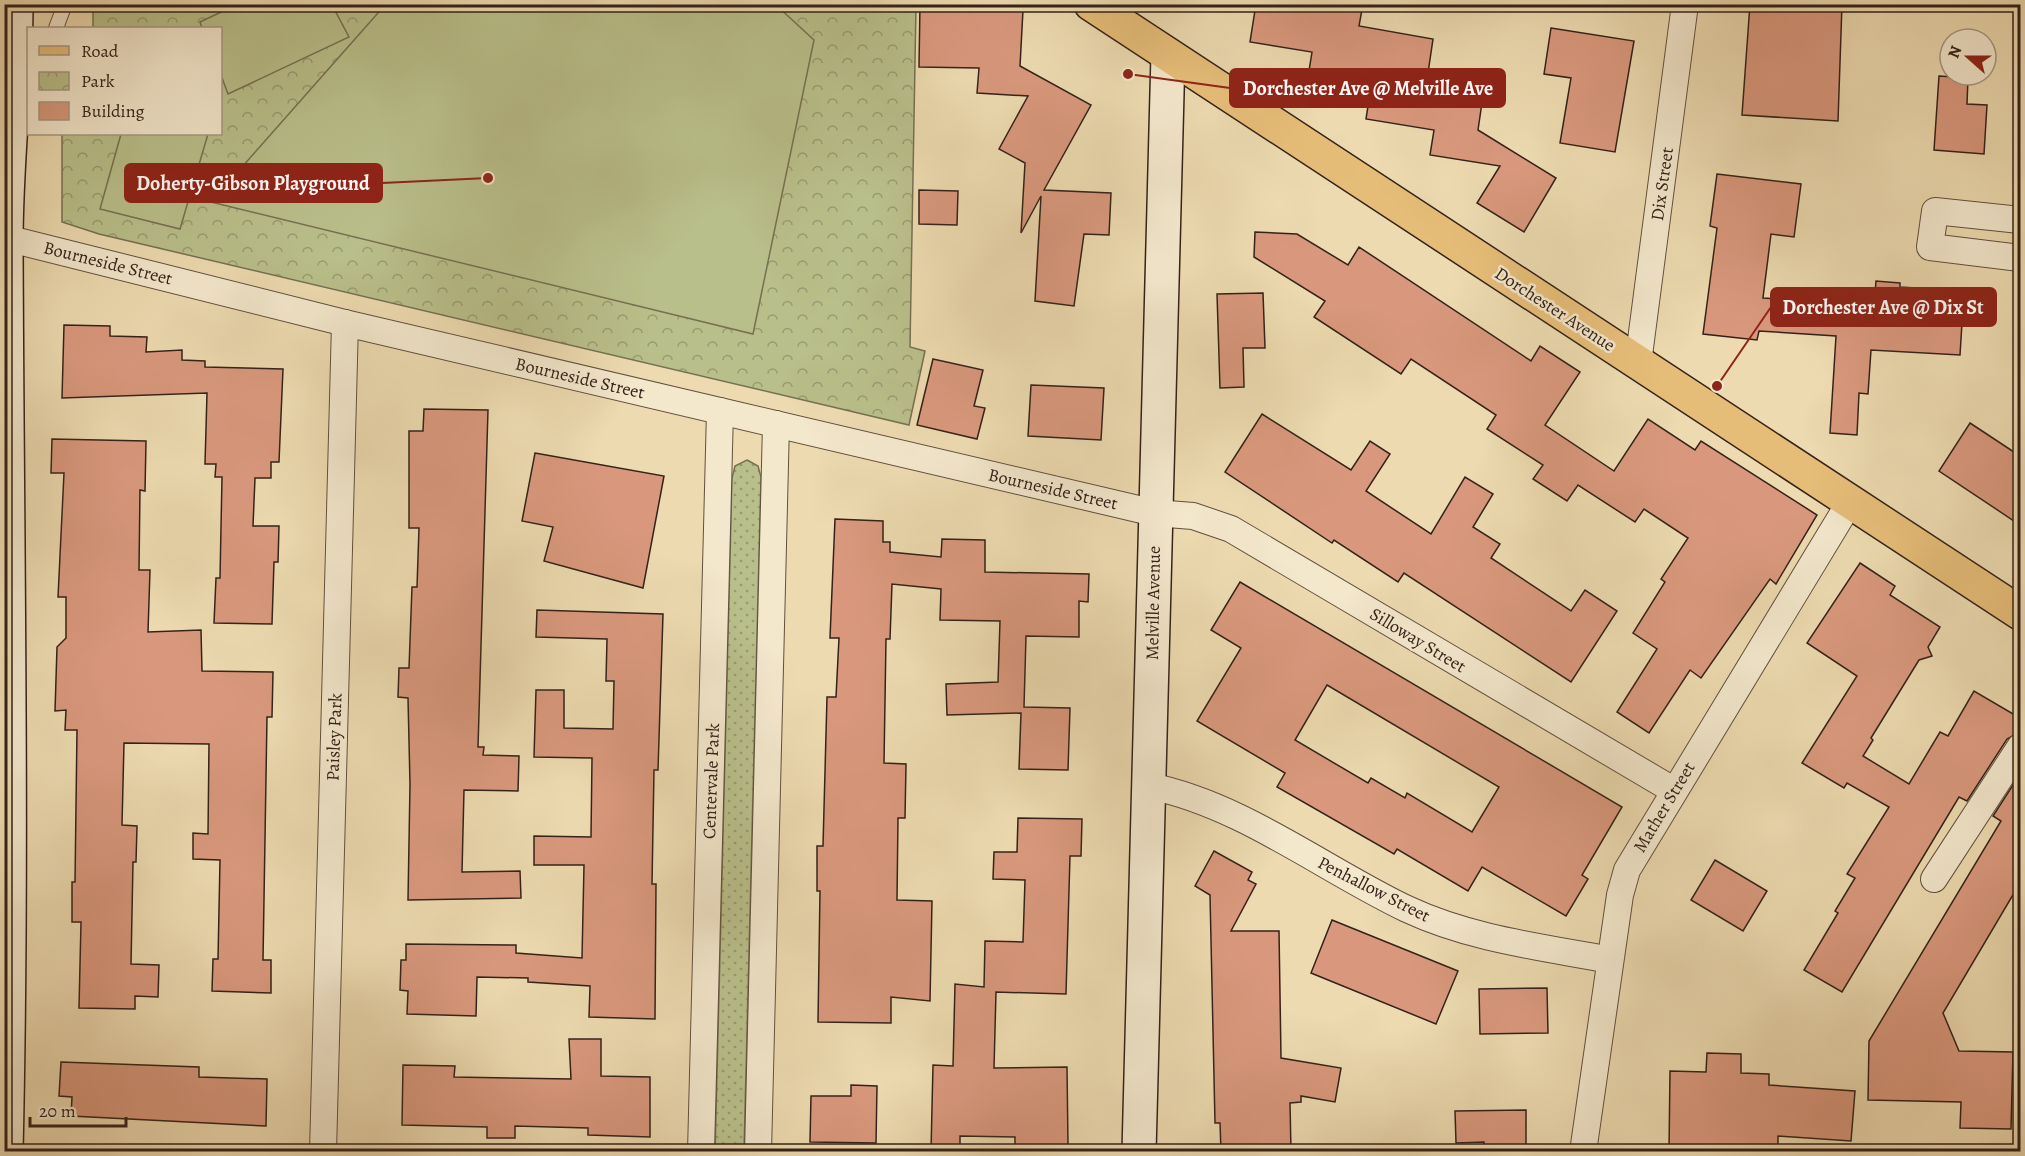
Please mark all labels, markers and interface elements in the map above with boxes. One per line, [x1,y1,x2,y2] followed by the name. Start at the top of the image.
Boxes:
[27,27,222,135] legend
[1938,27,1998,87] north arrow
[81,39,119,63] text: Road
[1943,42,1967,61] text: N
[81,69,115,93] text: Park
[1230,69,1505,107] callout: Dorchester Ave @ Melville Ave
[1243,75,1493,102] text: Dorchester Ave @ Melville Ave
[81,99,145,123] text: Building
[1645,146,1679,222] street label: Dix Street
[125,164,382,202] callout: Doherty-Gibson Playground
[136,170,370,197] text: Doherty-Gibson Playground
[41,235,175,291] street label: Bourneside Street
[1490,261,1620,357] street label: Dorchester Avenue
[1771,288,1996,326] callout: Dorchester Ave @ Dix St
[1782,294,1984,321] text: Dorchester Ave @ Dix St
[513,351,647,405] street label: Bourneside Street
[986,462,1120,516] street label: Bourneside Street
[1140,546,1166,660] street label: Melville Avenue
[1365,602,1471,678] street label: Silloway Street
[320,693,348,781] street label: Paisley Park
[697,723,725,839] street label: Centervale Park
[1627,757,1701,857] street label: Mather Street
[1314,850,1434,928] street label: Penhallow Street
[30,1090,126,1128] scale bar
[39,1099,76,1123] text: 20 m

